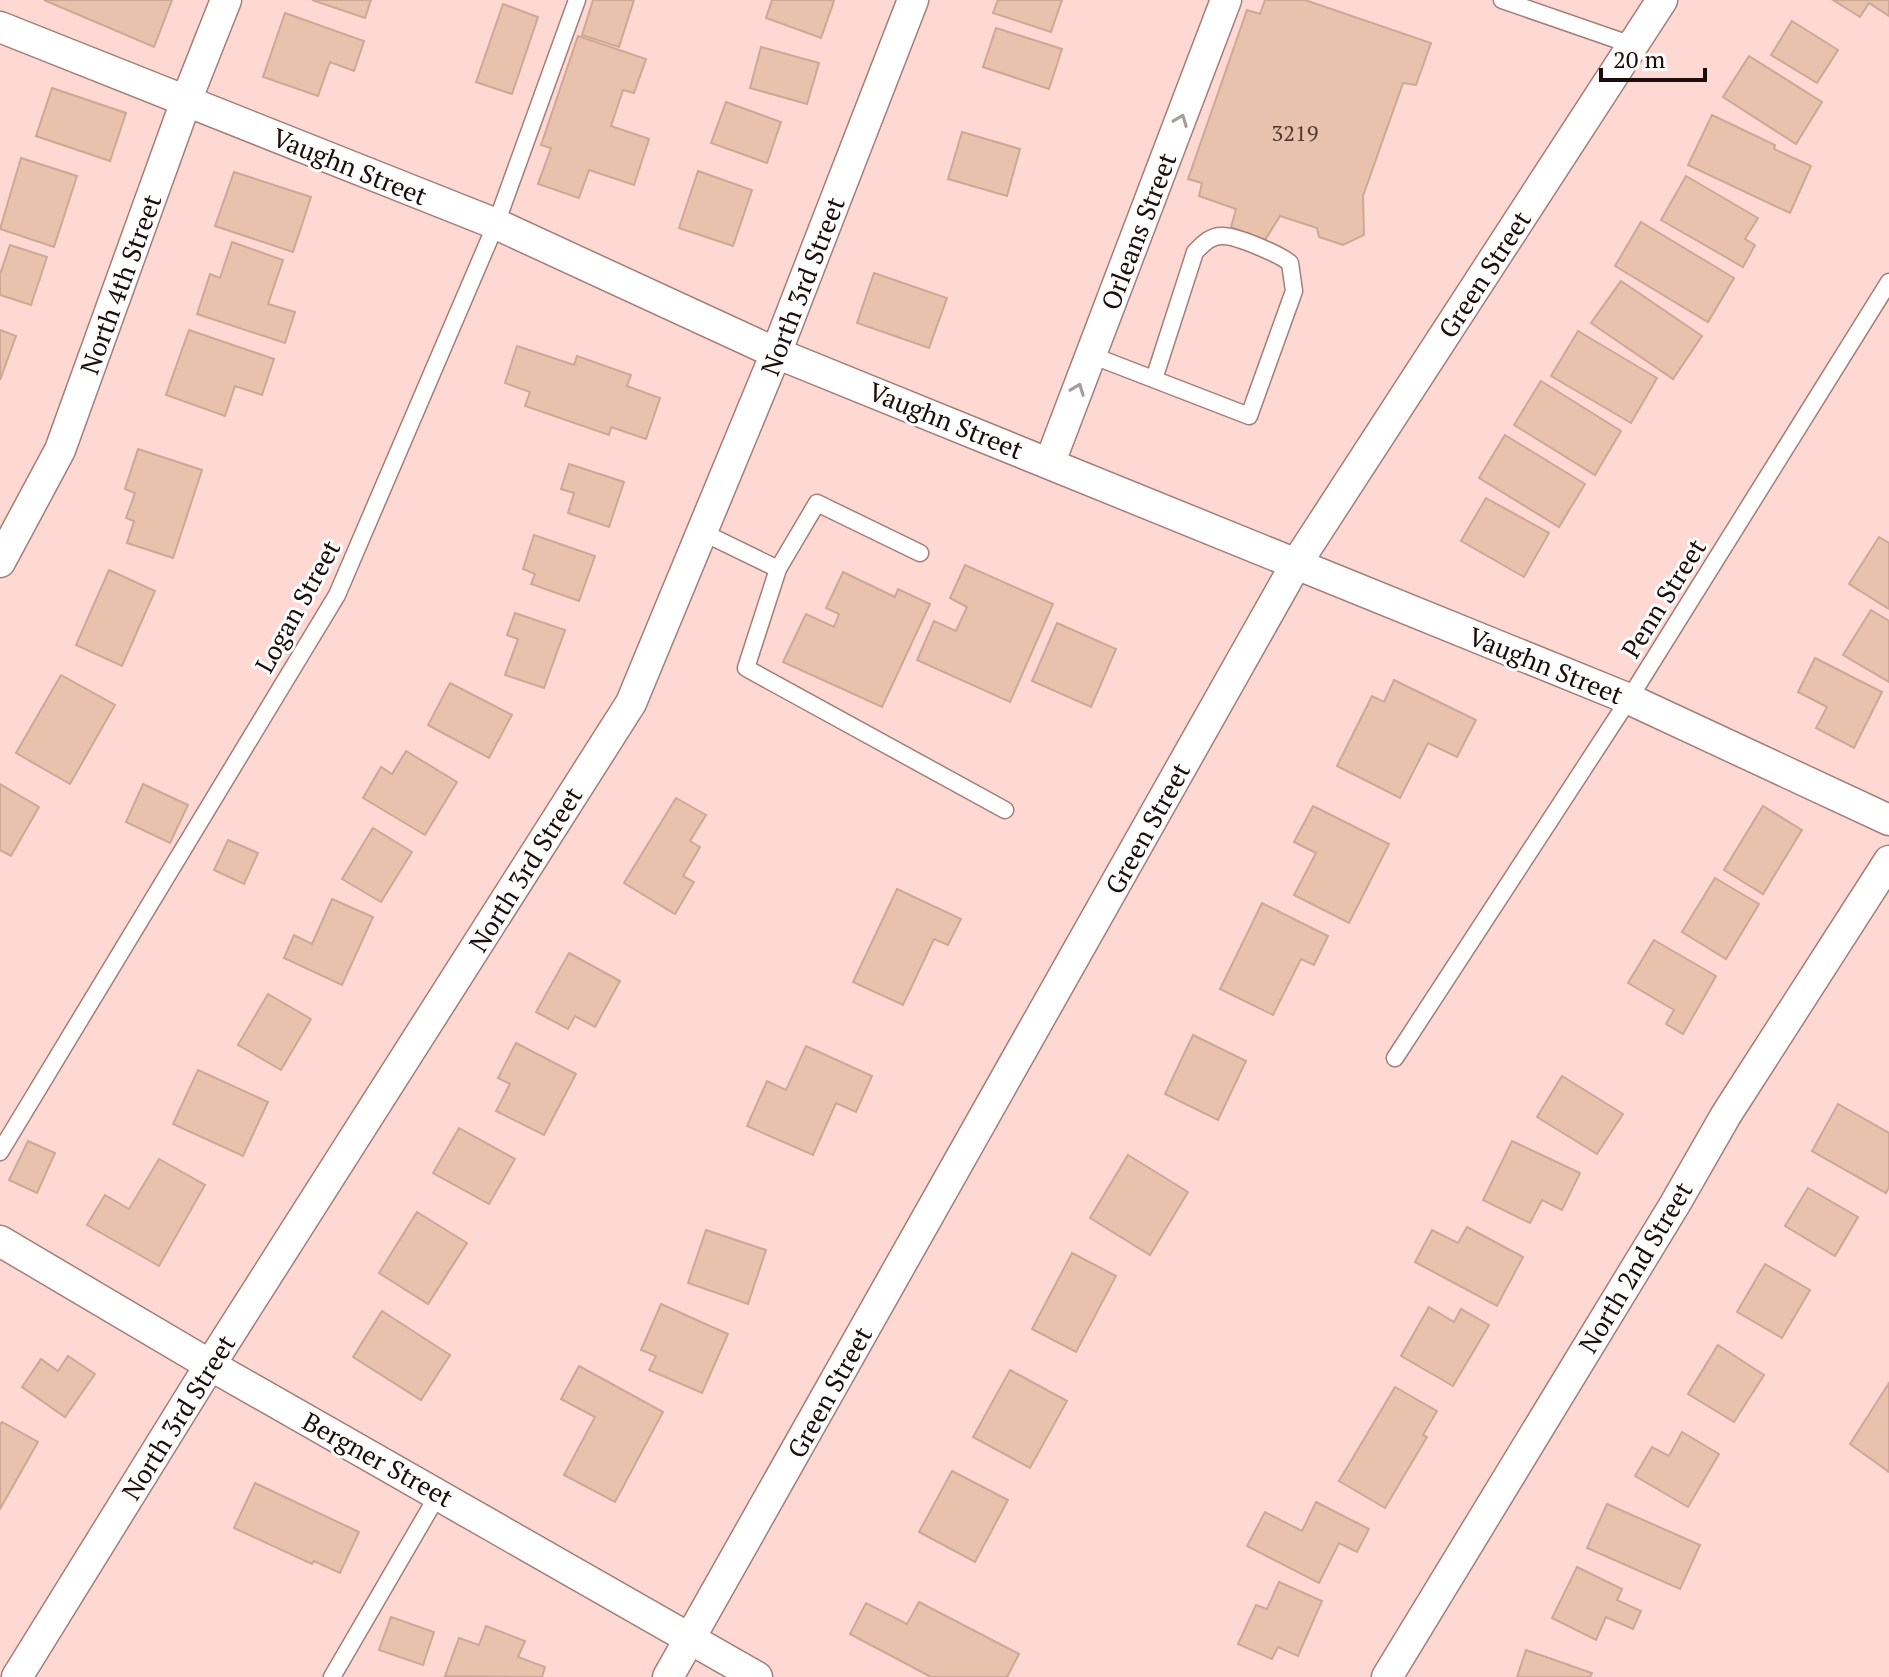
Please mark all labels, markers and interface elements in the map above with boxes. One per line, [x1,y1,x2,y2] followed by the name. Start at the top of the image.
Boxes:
[1601,32,1705,82] scale bar
[1613,43,1665,75] text: 20 m
[1171,114,1188,128] one-way arrow
[1272,118,1318,147] house number: 3219
[268,120,433,213] street label: Vaughn Street
[1092,147,1184,314] street label: Orleans Street
[72,189,168,379] street label: North 4th Street
[752,192,852,380] street label: North 3rd Street
[1430,204,1538,344] street label: Green Street
[864,374,1029,467] street label: Vaughn Street
[1068,383,1085,397] one-way arrow
[1613,532,1713,664] street label: Penn Street
[247,533,348,678] street label: Logan Street
[1464,619,1629,712] street label: Vaughn Street
[1097,756,1197,900] street label: Green Street
[461,780,590,958] street label: North 3rd Street
[1570,1175,1700,1359] street label: North 2nd Street
[779,1320,879,1464] street label: Green Street
[114,1328,243,1506] street label: North 3rd Street
[297,1404,460,1515] street label: Bergner Street

